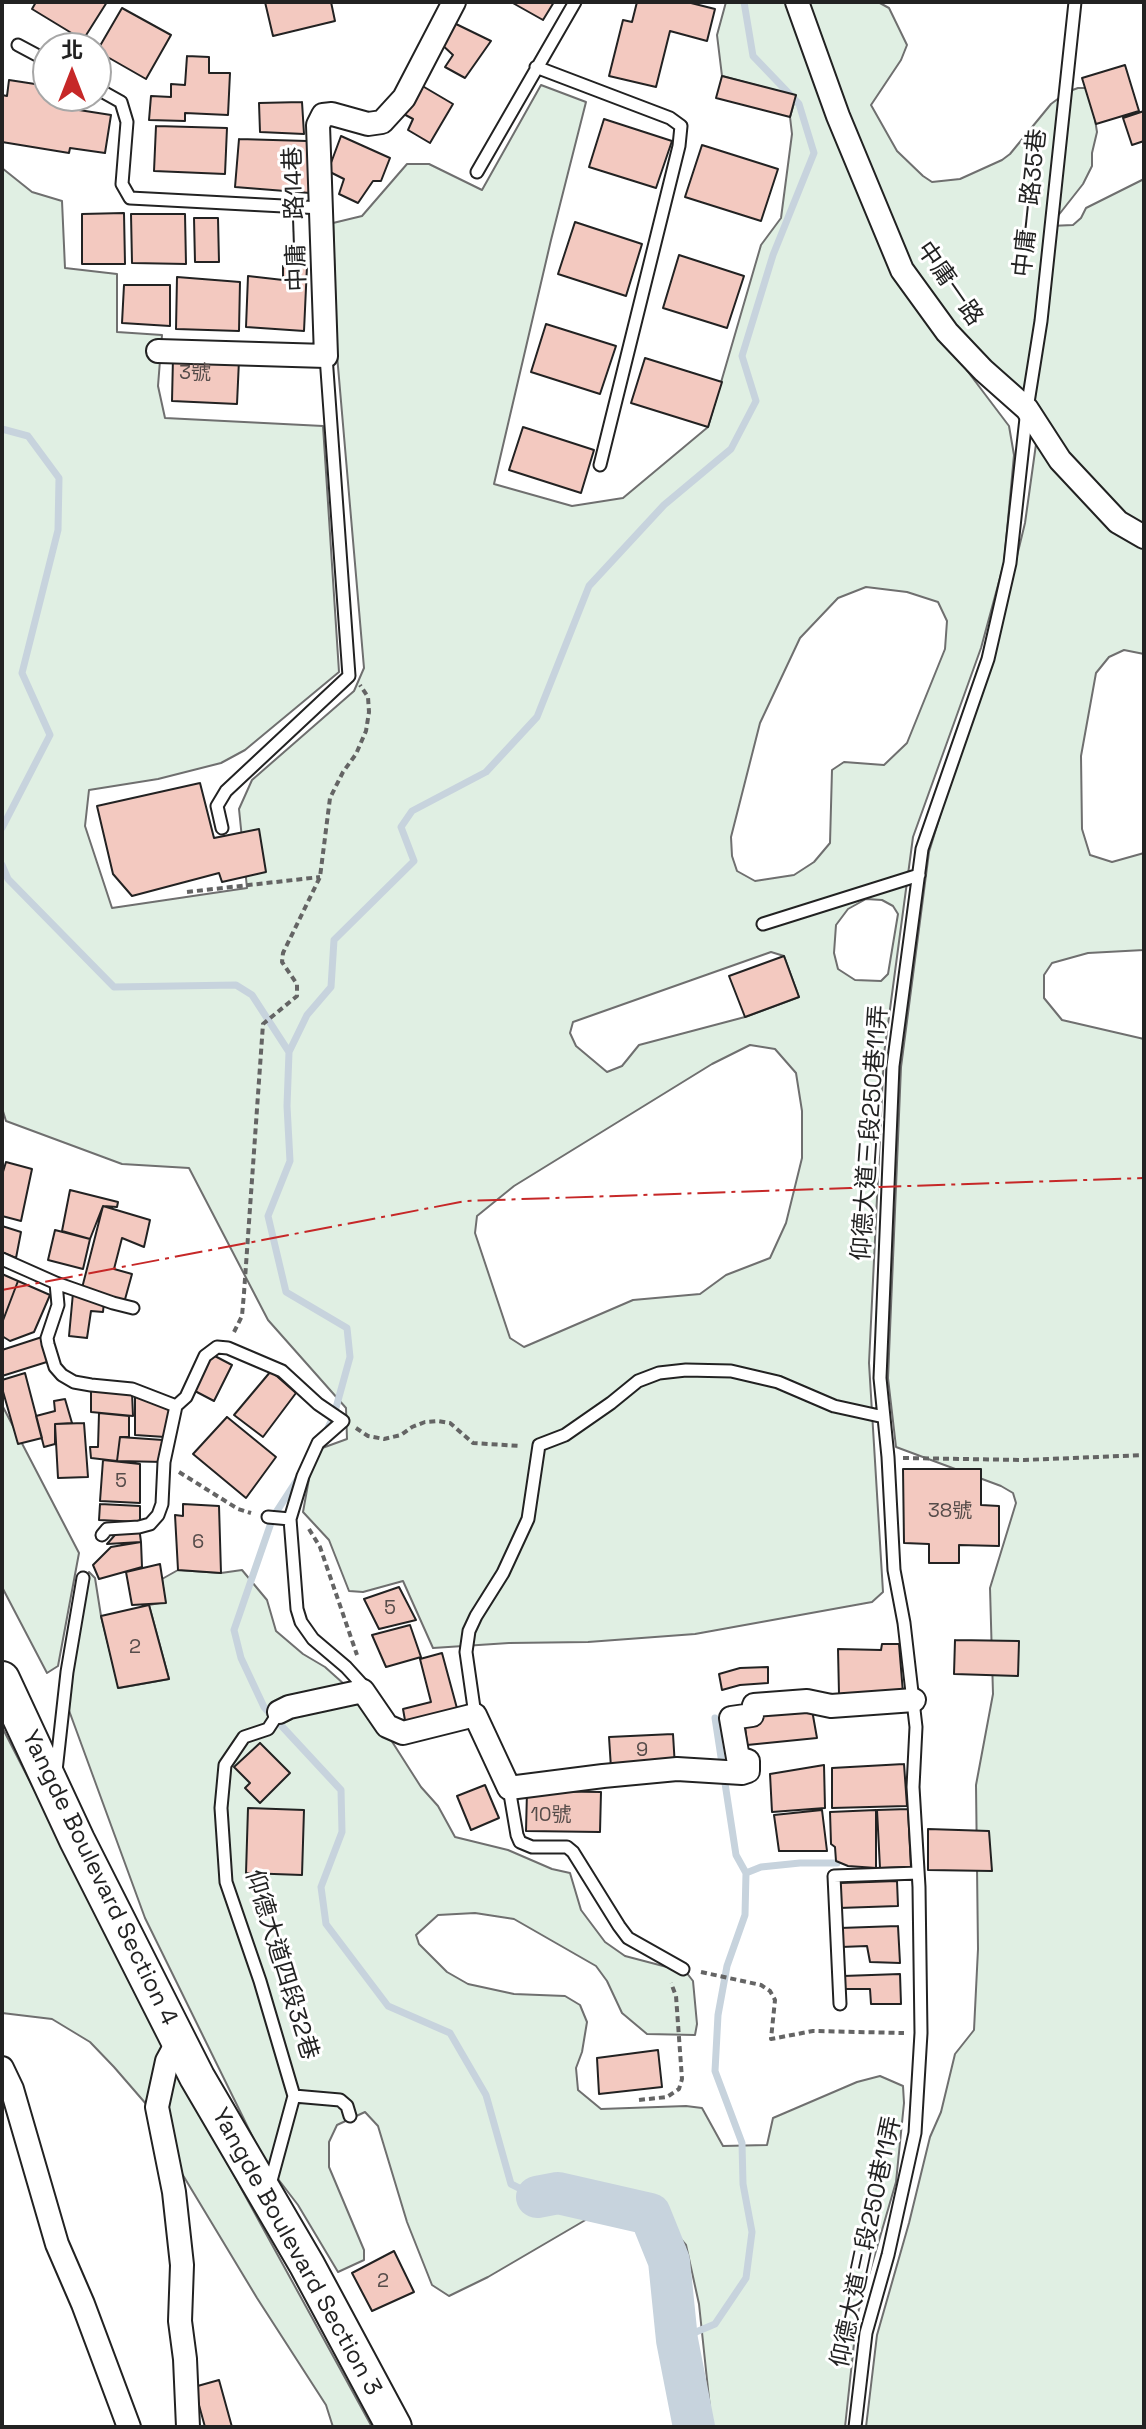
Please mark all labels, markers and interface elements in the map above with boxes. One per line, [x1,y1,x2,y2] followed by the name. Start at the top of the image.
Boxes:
[32,32,112,112] north arrow
[61,36,83,64] text: 北
[1009,127,1053,279] street label: 中庸一路35巷
[279,146,313,292] street label: 中庸一路14巷
[910,236,988,332] street label: 中庸一路
[179,362,211,386] house number: 3號
[848,1004,894,1262] street label: 仰德大道三段250巷11弄
[115,1470,127,1494] house number: 5
[928,1500,972,1524] house number: 38號
[192,1531,204,1555] house number: 6
[384,1597,396,1621] house number: 5
[129,1636,141,1660] house number: 2
[15,1726,183,2030] street label: Yangde Boulevard Section 4
[636,1739,648,1763] house number: 9
[530,1804,572,1828] house number: 10號
[238,1867,324,2063] street label: 仰德大道四段32巷
[205,2103,387,2401] street label: Yangde Boulevard Section 3
[826,2114,908,2370] street label: 仰德大道三段250巷11弄
[377,2270,389,2294] house number: 2

